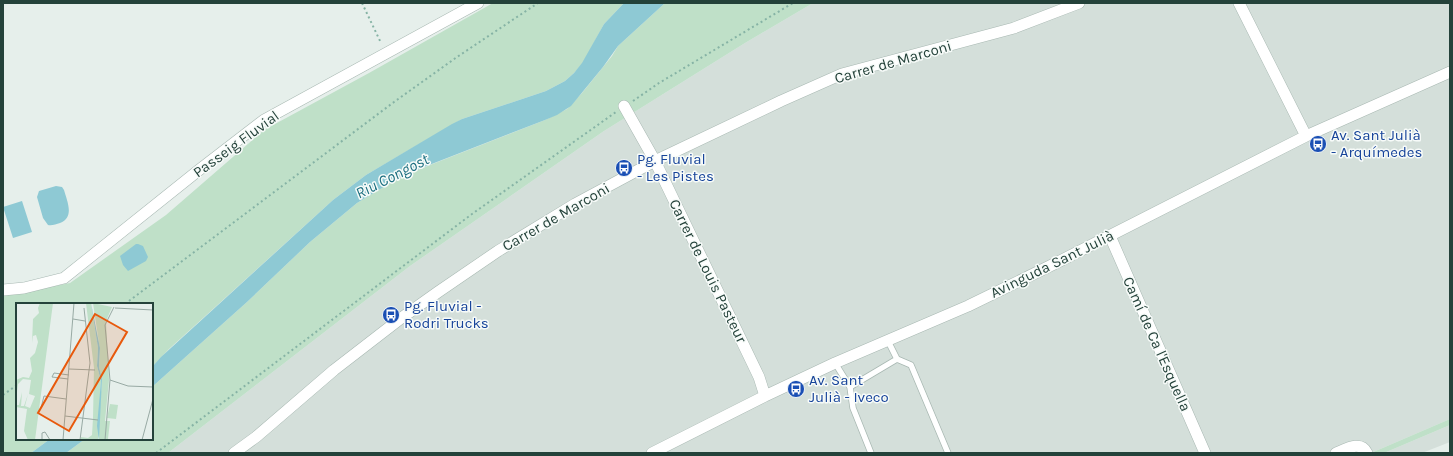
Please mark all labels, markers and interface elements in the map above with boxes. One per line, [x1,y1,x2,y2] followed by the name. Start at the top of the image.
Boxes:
[832,37,954,87] street label: Carrer de Marconi
[189,107,283,181] street label: Passeig Fluvial
[1331,126,1422,161] place label: Av. Sant Julià - Arquímedes
[1308,134,1328,154] bus stop icon: Av. Sant Julià - Arquímedes
[352,149,432,203] water label: Riu Congost
[637,150,714,185] place label: Pg. Fluvial - Les Pistes
[614,158,634,178] bus stop icon: Pg. Fluvial - Les Pistes
[499,179,613,255] street label: Carrer de Marconi
[665,196,751,346] street label: Carrer de Louis Pasteur
[987,226,1117,302] street label: Avinguda Sant Julià
[1119,274,1195,414] street label: Camí de Ca l'Esquella
[404,297,489,332] place label: Pg. Fluvial - Rodri Trucks
[16,303,153,440] inset map
[381,305,401,325] bus stop icon: Pg. Fluvial - Rodri Trucks
[809,371,889,406] place label: Av. Sant Julià - Iveco
[786,379,806,399] bus stop icon: Av. Sant Julià - Iveco

